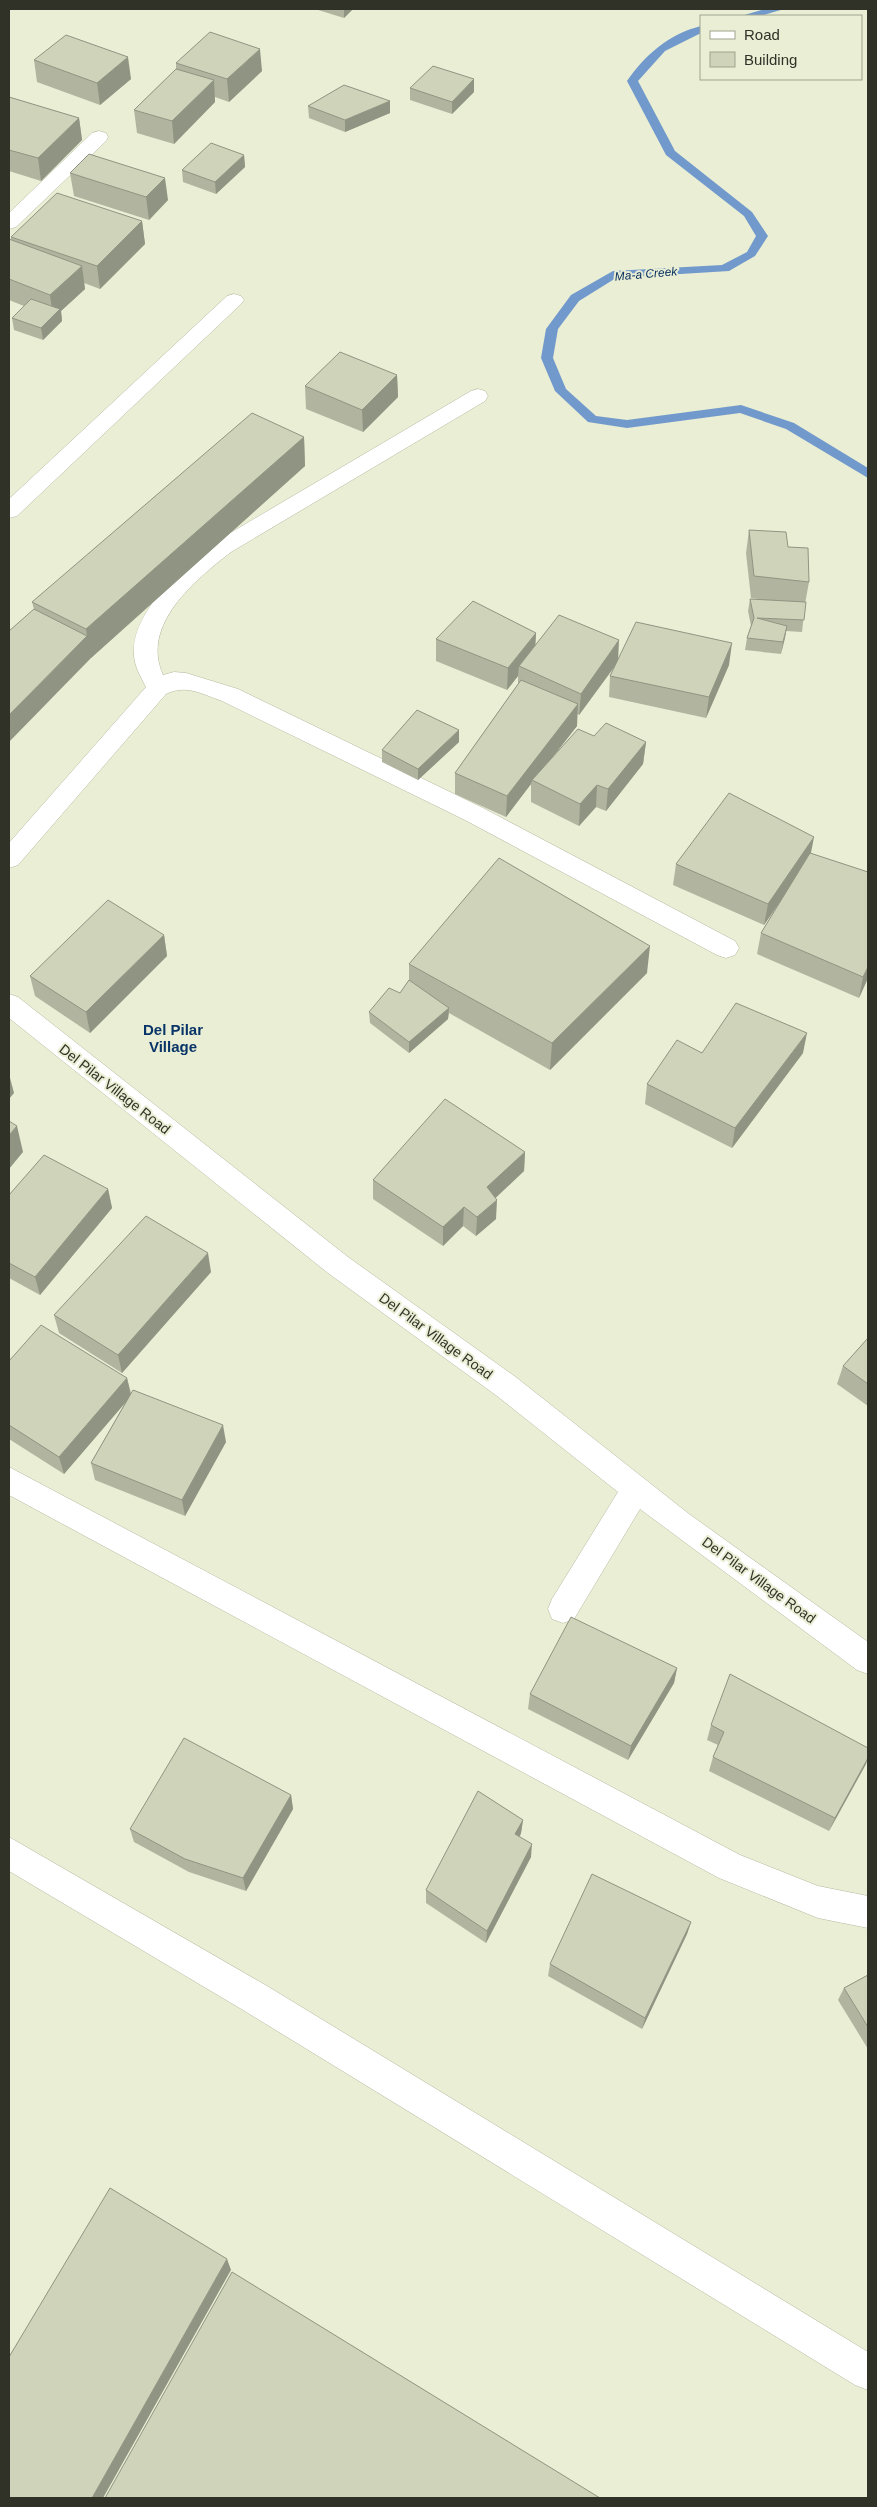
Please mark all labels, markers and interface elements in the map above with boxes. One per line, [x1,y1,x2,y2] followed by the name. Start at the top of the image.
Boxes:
[700,15,862,80] legend
[744,26,780,43] text: Road
[744,51,797,68] text: Building
[614,264,679,284] water label: Ma-a Creek
[143,1021,203,1055] district label: Del Pilar Village
[57,1041,173,1137] street label: Del Pilar Village Road
[376,1290,496,1382] street label: Del Pilar Village Road
[699,1534,819,1626] street label: Del Pilar Village Road

